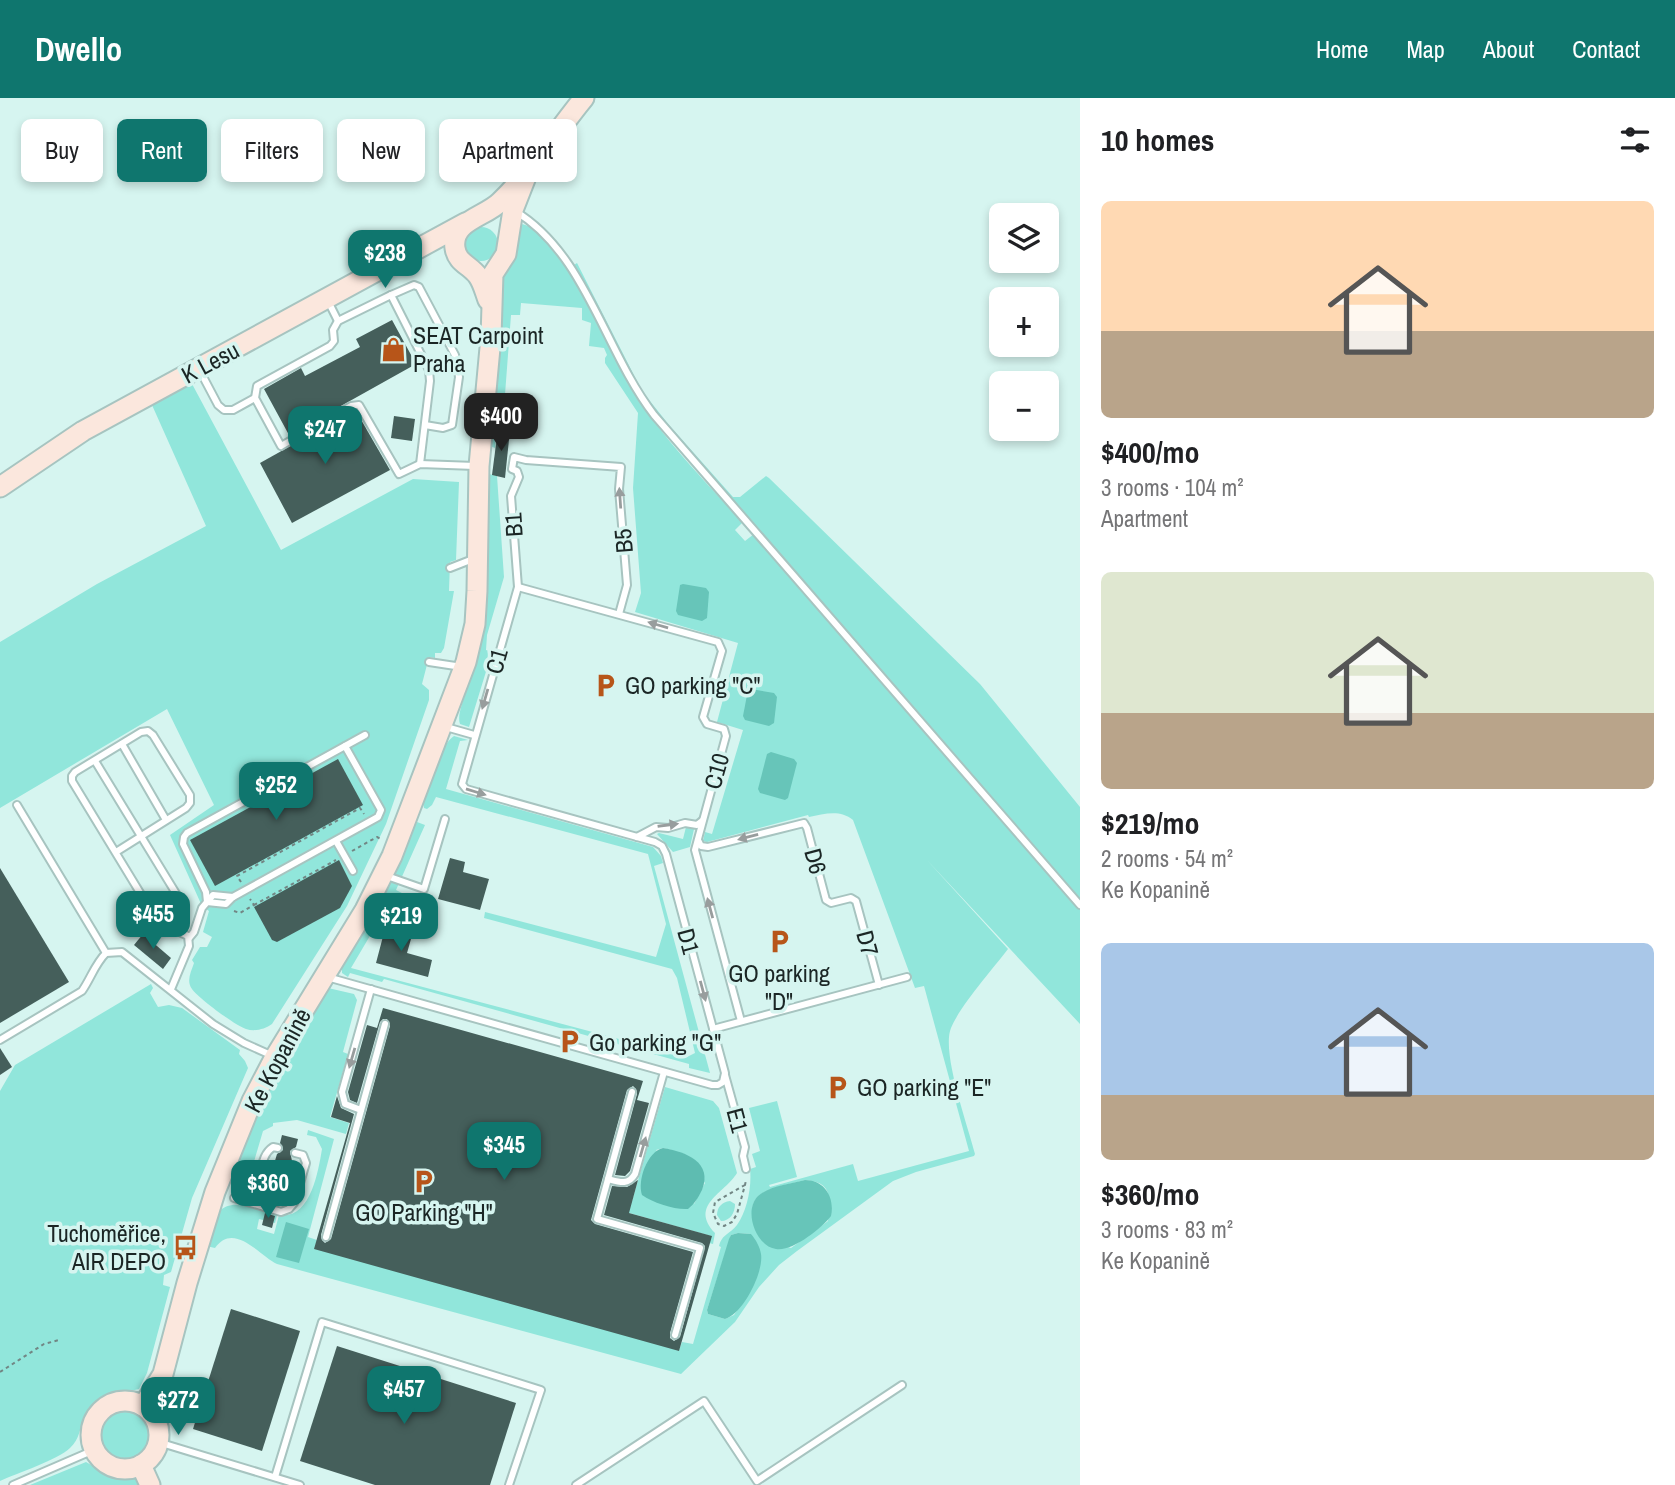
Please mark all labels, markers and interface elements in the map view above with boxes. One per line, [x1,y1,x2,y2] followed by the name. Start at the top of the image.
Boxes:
[35,27,122,71] text: Dwello
[1316,33,1368,65] text: Home
[1406,33,1445,65] text: Map
[1483,33,1534,65] text: About
[1572,33,1640,65] text: Contact
[21,119,103,182] chip: Buy
[117,119,207,182] chip: Rent
[221,119,323,182] chip: Filters
[337,119,425,182] chip: New
[439,119,577,182] chip: Apartment
[1101,120,1215,160] text: 10 homes
[1616,121,1654,159] icon: filters
[989,203,1059,441] map controls
[989,203,1059,273] button: layers
[344,230,426,290] pin: $238
[364,237,406,268] text: $238
[1315,247,1441,373] icon: home
[989,287,1059,357] button: +
[413,319,544,379] place label: SEAT Carpoint Praha
[175,333,245,391] street label: K Lesu
[379,335,407,363] shop icon: SEAT Carpoint Praha
[989,371,1059,441] button: −
[460,394,542,453] pin: $400
[480,400,522,431] text: $400
[284,406,366,466] pin: $247
[304,413,346,444] text: $247
[1101,432,1199,472] text: $400/mo
[1101,472,1244,503] text: 3 rooms · 104 m²
[614,487,625,509] one-way arrow
[1101,503,1188,534] text: Apartment
[496,512,530,538] street label: B1
[606,528,640,554] street label: B5
[1315,618,1441,744] icon: home
[647,619,669,630] one-way arrow
[477,644,515,678] street label: C1
[625,669,760,701] place label: GO parking "C"
[591,671,619,699] parking icon: GO parking "C"
[479,689,489,710] one-way arrow
[696,749,736,793] street label: C10
[235,762,317,822] pin: $252
[255,769,297,800] text: $252
[466,787,487,797] one-way arrow
[1101,803,1199,843] text: $219/mo
[658,820,680,831] one-way arrow
[737,832,759,843] one-way arrow
[1101,843,1233,874] text: 2 rooms · 54 m²
[797,845,835,877] street label: D6
[1101,874,1210,905] text: Ke Kopanině
[112,892,194,951] pin: $455
[360,894,442,953] pin: $219
[704,897,715,919] one-way arrow
[132,898,174,929] text: $455
[380,900,422,931] text: $219
[670,925,708,957] street label: D1
[849,927,887,959] street label: D7
[765,928,793,956] parking icon: GO parking "D"
[728,957,830,1017] place label: GO parking "D"
[698,980,709,1002] one-way arrow
[1315,989,1441,1115] icon: home
[236,1002,318,1118] street label: Ke Kopanině
[589,1026,721,1058] place label: Go parking "G"
[555,1028,583,1056] parking icon: Go parking "G"
[347,1047,357,1068] one-way arrow
[857,1071,991,1103] place label: GO parking "E"
[823,1073,851,1101] parking icon: GO parking "E"
[719,1104,757,1136] street label: E1
[463,1122,545,1182] pin: $345
[483,1129,525,1160] text: $345
[638,1136,648,1157] one-way arrow
[227,1160,309,1220] pin: $360
[247,1167,289,1198] text: $360
[410,1167,438,1195] parking icon: GO Parking "H"
[1101,1174,1199,1214] text: $360/mo
[355,1196,493,1228] place label: GO Parking "H"
[1101,1214,1233,1245] text: 3 rooms · 83 m²
[47,1217,166,1277] place label: Tuchoměřice, AIR DEPO
[172,1233,200,1261] bus stop icon: Tuchoměřice, AIR DEPO
[1101,1245,1210,1276] text: Ke Kopanině
[363,1366,445,1426] pin: $457
[383,1373,425,1404] text: $457
[137,1378,219,1437] pin: $272
[157,1384,199,1415] text: $272

